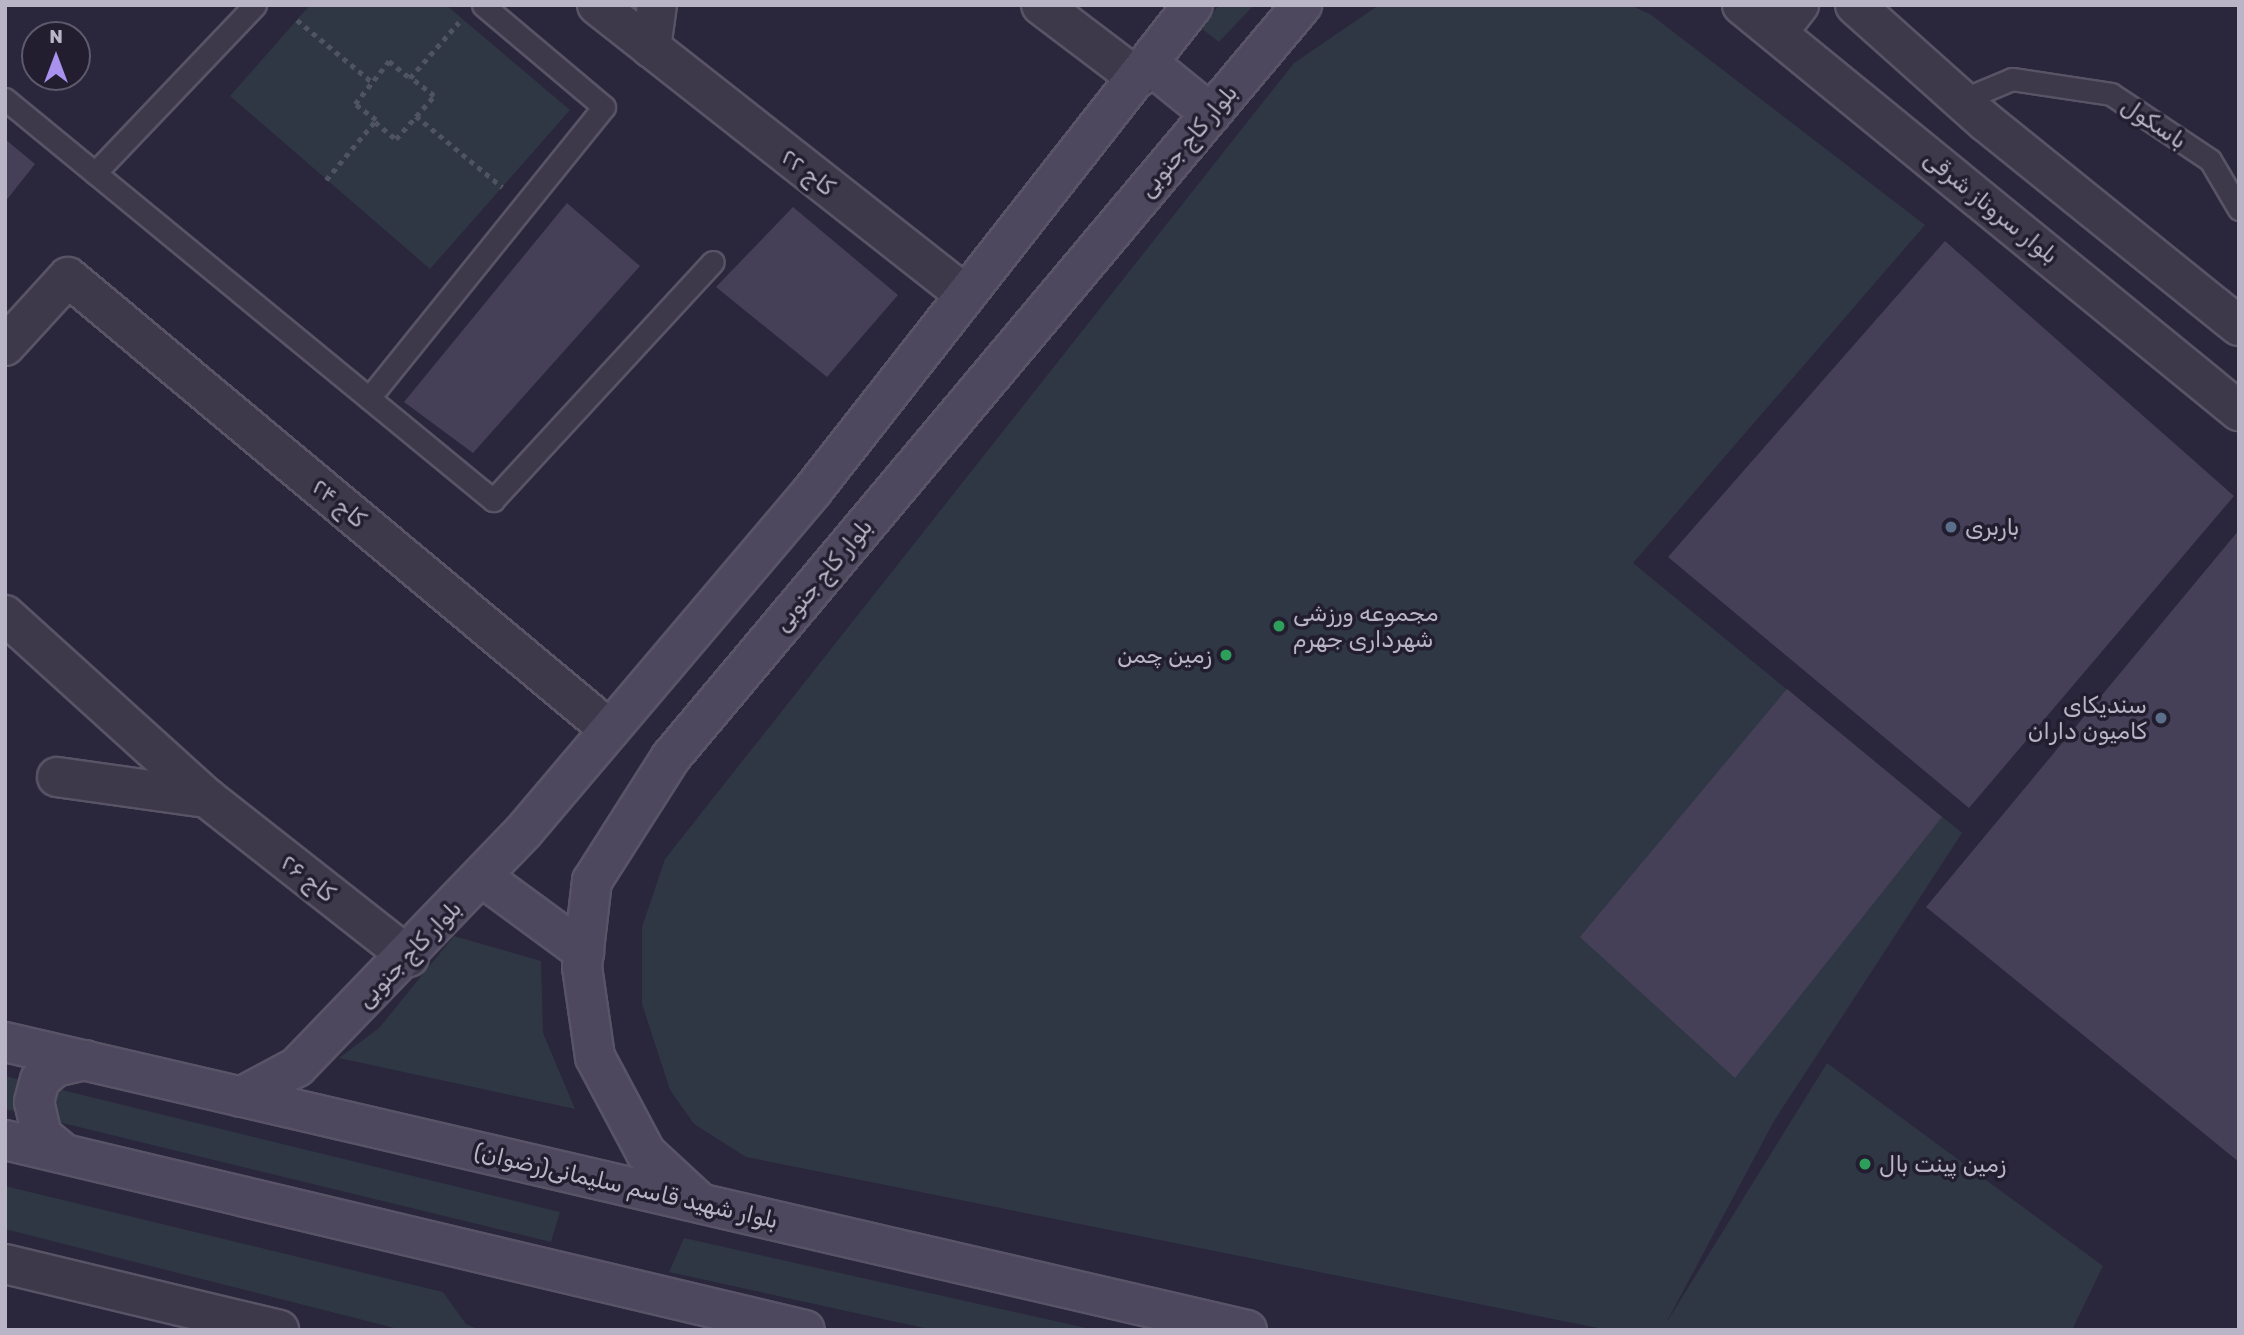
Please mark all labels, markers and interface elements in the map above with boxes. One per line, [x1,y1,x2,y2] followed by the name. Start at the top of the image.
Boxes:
[21,21,91,91] north arrow
[49,25,63,48] text: N
[1133,79,1243,203] street label: بلوار کاج جنوبی
[2116,91,2192,155] street label: باسکول
[776,143,840,201] street label: کاج ۲۲
[1918,144,2064,270] street label: بلوار سروناز شرقی
[306,473,372,533] street label: کاج ۲۴
[768,513,878,637] street label: بلوار کاج جنوبی
[1965,513,2020,541] place label: باربری
[1943,519,1959,535] marker: باربری
[1293,599,1439,653] place label: مجموعه ورزشی شهرداری جهرم
[1271,618,1287,634] marker: مجموعه ورزشی شهرداری جهرم
[1117,641,1212,669] place label: زمین چمن
[1218,647,1234,663] marker: زمین چمن
[2028,691,2147,745] place label: سندیکای کامیون داران
[2153,710,2169,726] marker: سندیکای کامیون داران
[275,848,341,908] street label: کاج ۲۶
[351,895,467,1013] street label: بلوار کاج جنوبی
[471,1138,781,1234] street label: بلوار شهید قاسم سلیمانی(رضوان)
[1879,1150,2006,1178] place label: زمین پینت بال
[1857,1156,1873,1172] marker: زمین پینت بال

